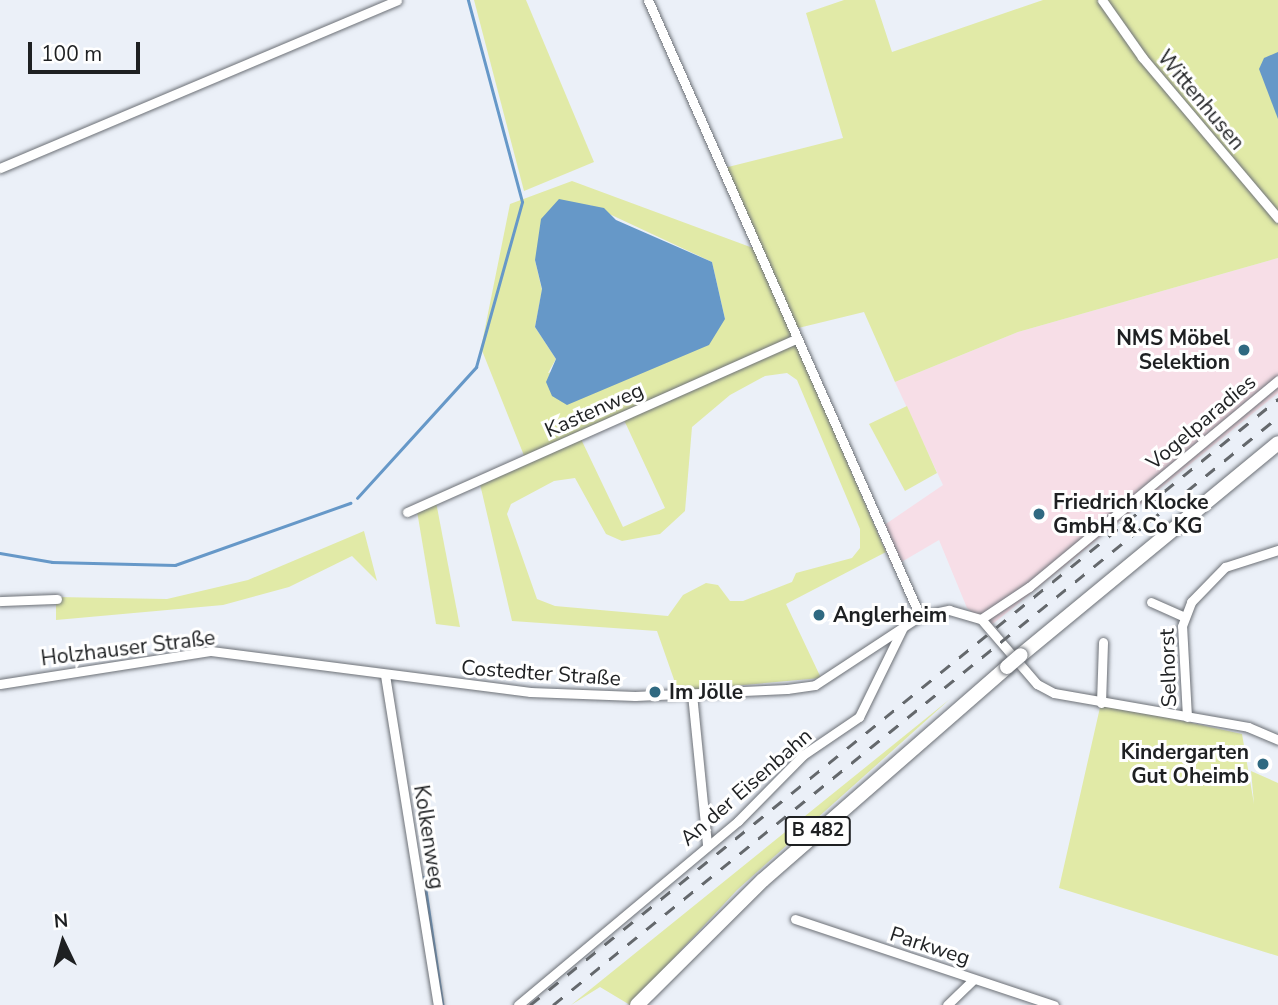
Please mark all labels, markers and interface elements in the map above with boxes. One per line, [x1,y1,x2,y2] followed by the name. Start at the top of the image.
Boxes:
[32,28,144,72] scale bar
[41,40,102,68] text: 100 m
[1152,45,1250,155] street label: Wittenhusen
[1116,325,1230,375] place label: NMS Möbel Selektion
[1236,342,1252,358] marker: NMS Möbel Selektion
[1141,369,1261,475] street label: Vogelparadies
[541,377,647,443] street label: Kastenweg
[1053,489,1209,539] place label: Friedrich Klocke GmbH & Co KG
[1031,506,1047,522] marker: Friedrich Klocke GmbH & Co KG
[833,602,947,628] place label: Anglerheim
[811,607,827,623] marker: Anglerheim
[39,625,217,671] street label: Holzhauser Straße
[1154,628,1182,708] street label: Selhorst
[460,655,622,691] street label: Costedter Straße
[669,679,743,705] place label: Im Jölle
[647,684,663,700] marker: Im Jölle
[675,723,817,851] street label: An der Eisenbahn
[1121,739,1249,789] place label: Kindergarten Gut Oheimb
[1255,756,1271,772] marker: Kindergarten Gut Oheimb
[408,783,450,891] street label: Kolkenweg
[785,816,851,846] road number: B 482
[28,907,98,977] north arrow
[53,908,69,935] text: N
[887,921,973,971] street label: Parkweg

